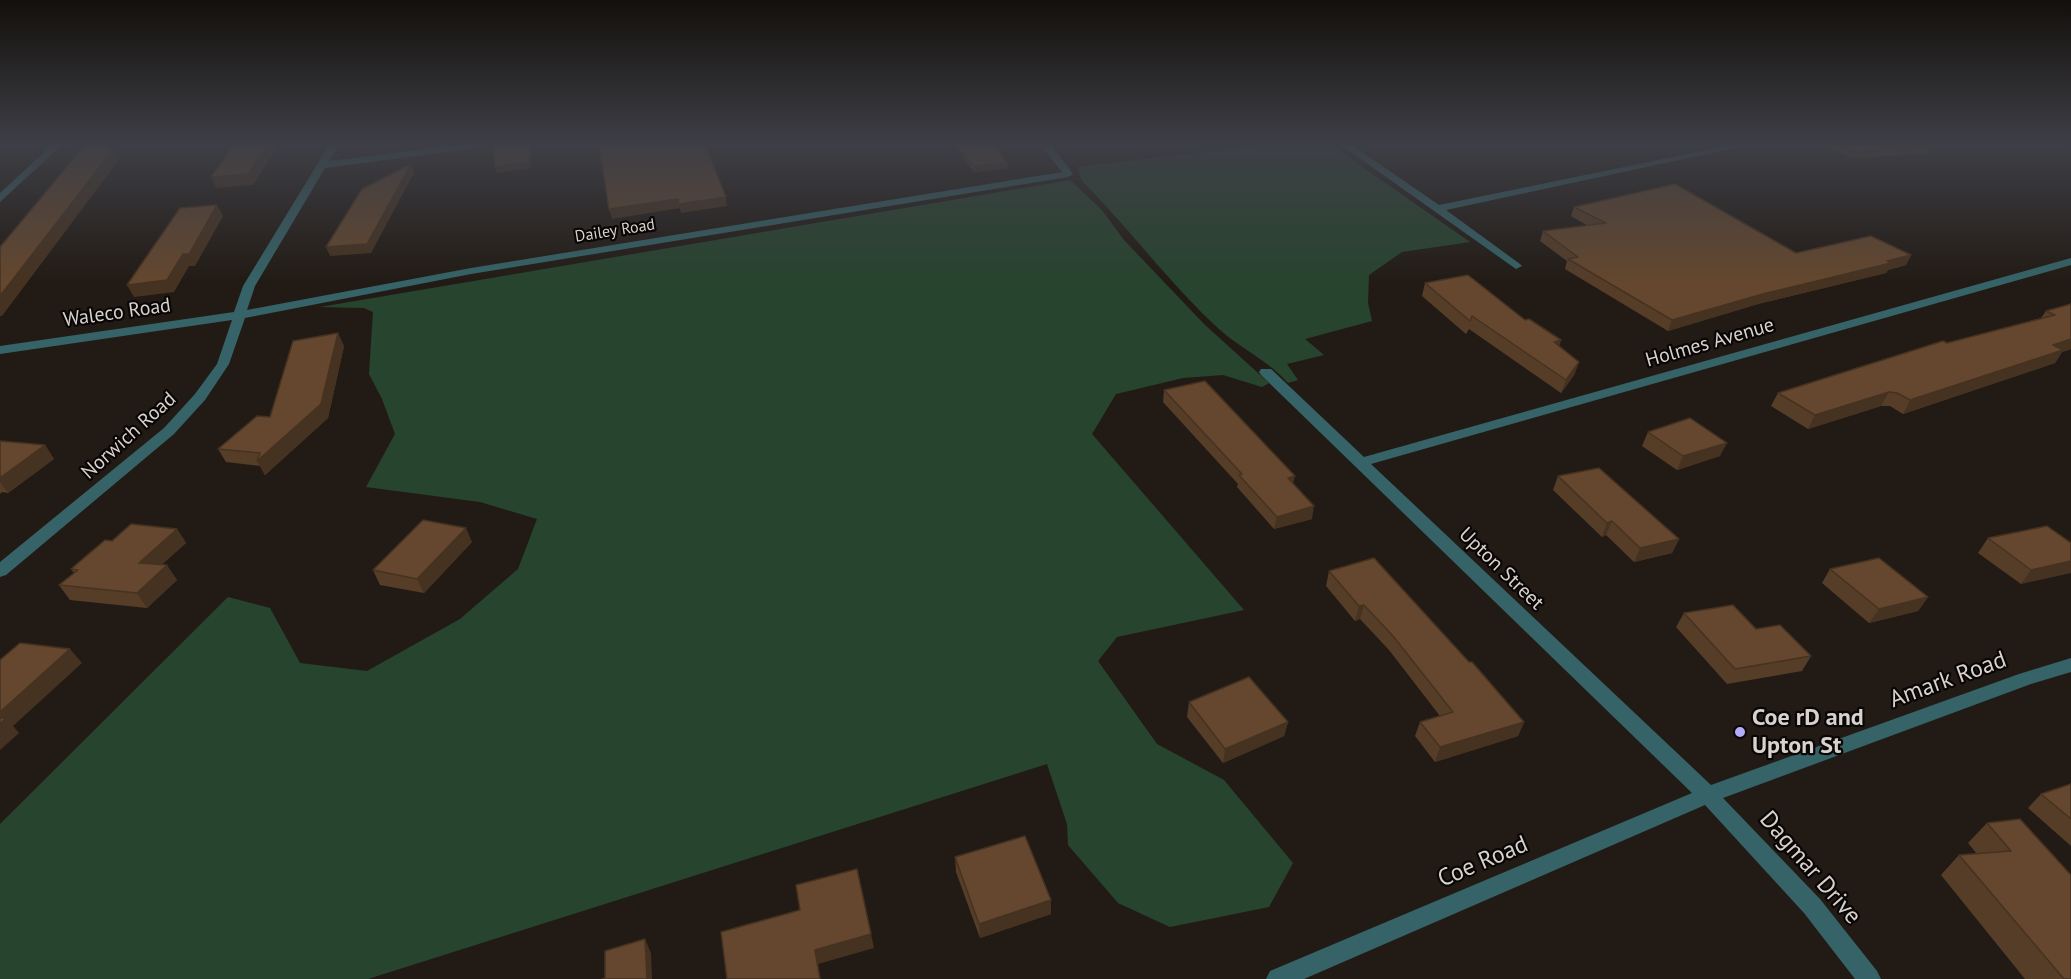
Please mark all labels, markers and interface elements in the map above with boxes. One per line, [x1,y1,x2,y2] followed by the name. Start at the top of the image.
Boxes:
[574,215,656,247] street label: Dailey Road
[62,294,172,332] street label: Waleco Road
[1643,313,1777,373] street label: Holmes Avenue
[77,387,181,485] street label: Norwich Road
[1454,523,1548,615] street label: Upton Street
[1886,646,2010,714] street label: Amark Road
[1752,704,1864,760] place label: Coe rD and Upton St
[1733,725,1747,739] marker: Coe rD and Upton St
[1753,806,1867,930] street label: Dagmar Drive
[1434,830,1532,894] street label: Coe Road

